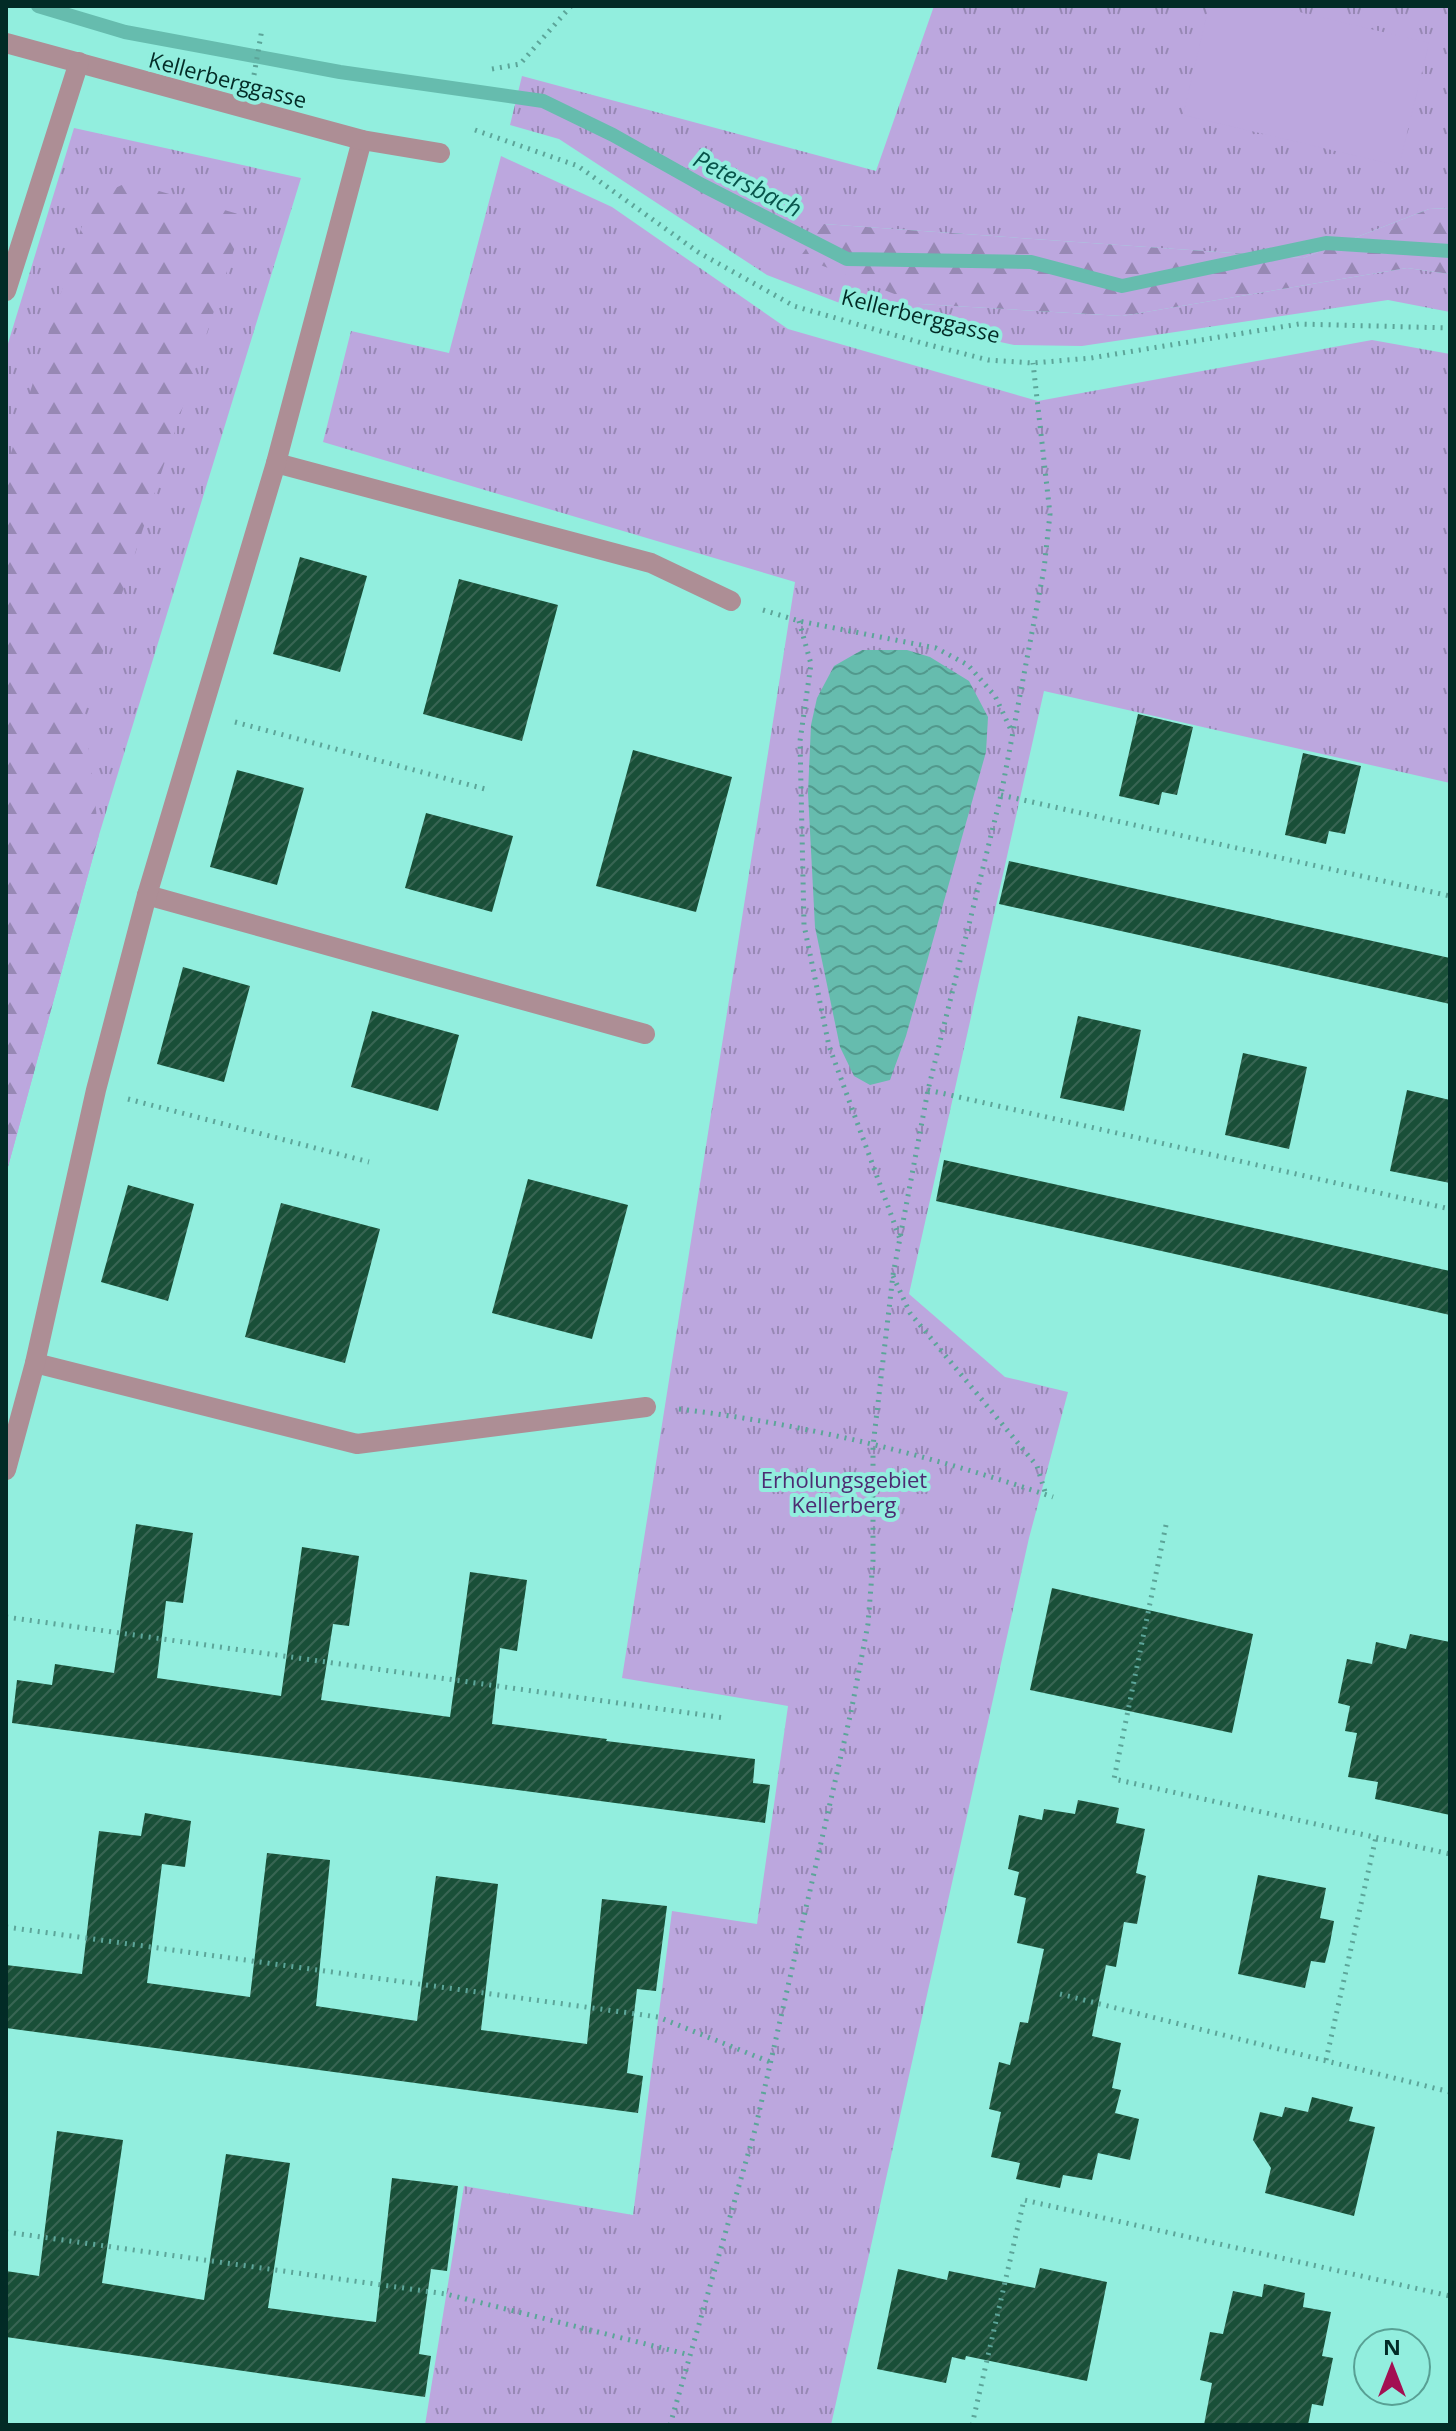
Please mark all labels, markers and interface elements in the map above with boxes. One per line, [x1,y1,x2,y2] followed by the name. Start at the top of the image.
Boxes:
[146,43,310,115] street label: Kellerberggasse
[688,142,808,224] water label: Petersbach
[839,281,1003,349] street label: Kellerberggasse
[761,1464,927,1519] park label: Erholungsgebiet Kellerberg
[1352,2327,1432,2407] north arrow
[1383,2331,1401,2361] text: N

